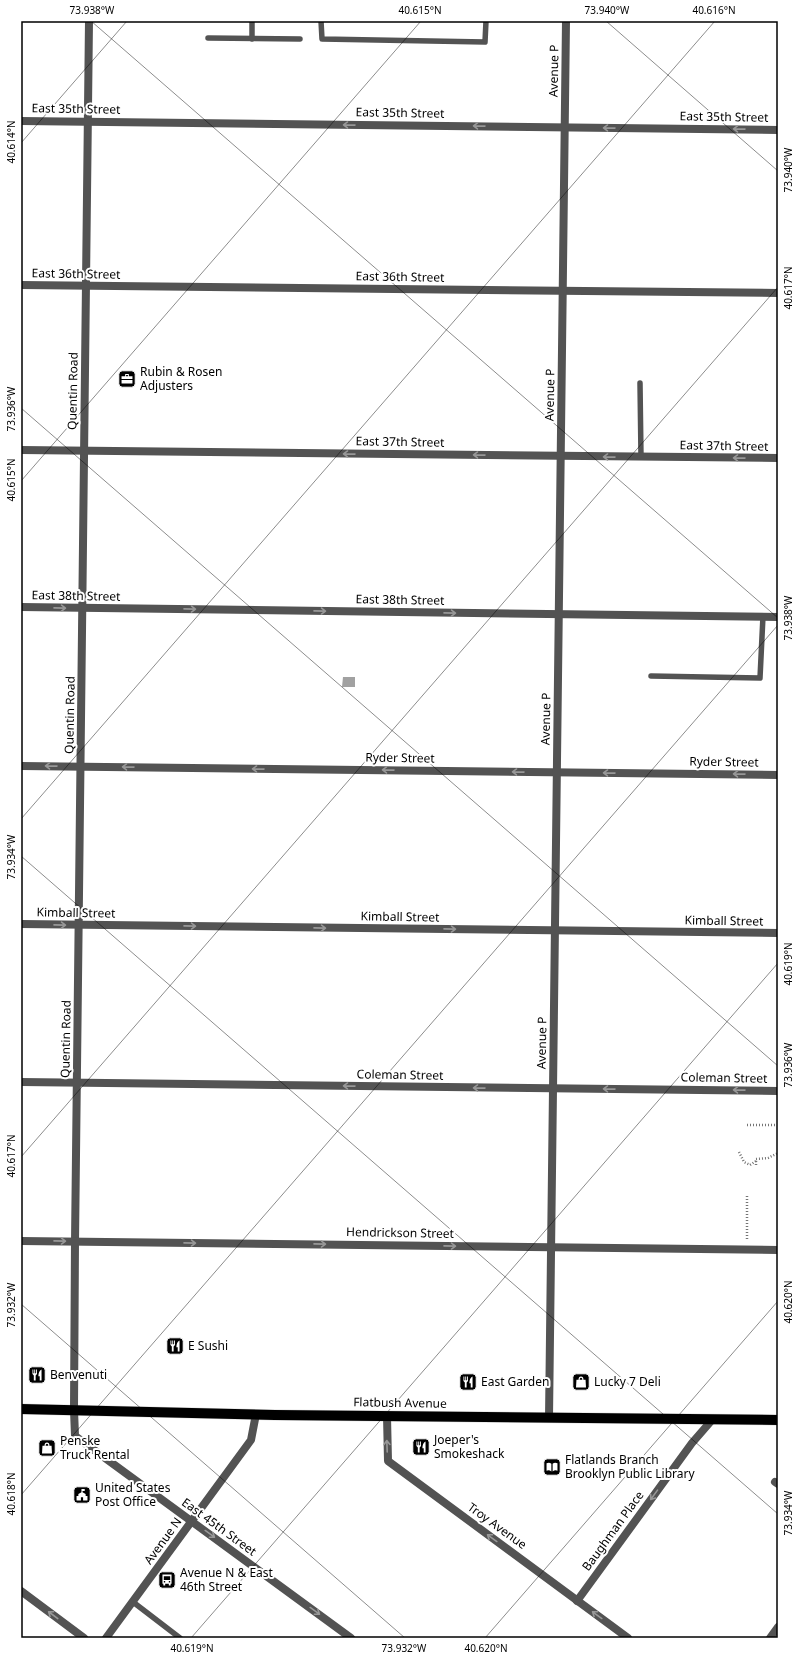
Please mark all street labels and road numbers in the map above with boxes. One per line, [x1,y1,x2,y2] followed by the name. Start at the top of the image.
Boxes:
[545,45,562,97] street label: Avenue P
[32,99,121,118] street label: East 35th Street
[356,103,445,122] street label: East 35th Street
[680,107,769,126] street label: East 35th Street
[32,264,121,283] street label: East 36th Street
[356,267,445,286] street label: East 36th Street
[63,352,82,430] street label: Quentin Road
[541,369,558,421] street label: Avenue P
[356,432,445,451] street label: East 37th Street
[680,436,769,455] street label: East 37th Street
[32,586,121,605] street label: East 38th Street
[356,590,445,609] street label: East 38th Street
[60,676,79,754] street label: Quentin Road
[537,693,554,745] street label: Avenue P
[365,748,435,767] street label: Ryder Street
[689,752,759,771] street label: Ryder Street
[37,903,116,922] street label: Kimball Street
[361,907,440,926] street label: Kimball Street
[685,911,764,930] street label: Kimball Street
[56,1000,75,1078] street label: Quentin Road
[533,1017,550,1069] street label: Avenue P
[357,1065,444,1084] street label: Coleman Street
[681,1068,768,1087] street label: Coleman Street
[346,1223,455,1242] street label: Hendrickson Street
[353,1393,447,1412] street label: Flatbush Avenue
[578,1487,647,1574] street label: Baughman Place
[178,1494,261,1560] street label: East 45th Street
[464,1498,530,1553] street label: Troy Avenue
[140,1514,185,1568] street label: Avenue N

